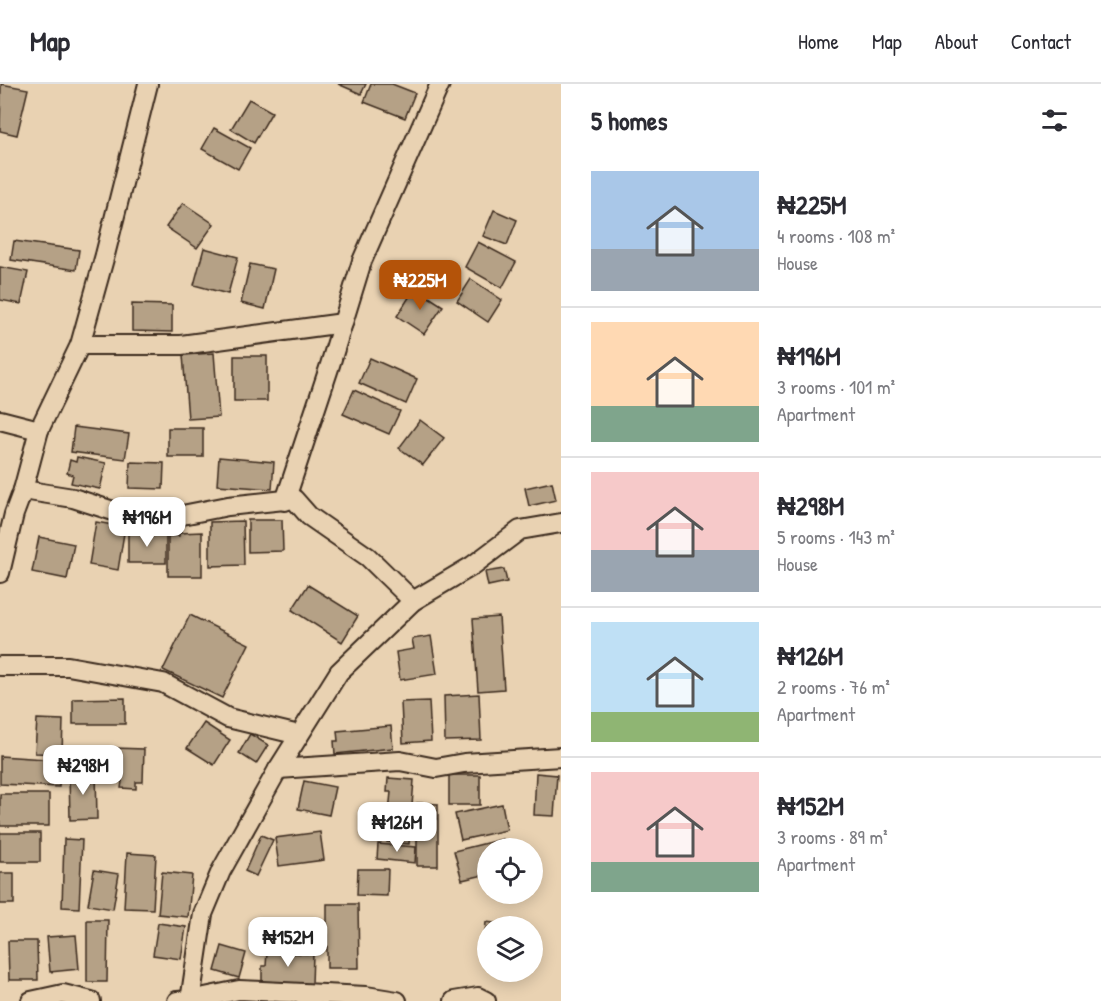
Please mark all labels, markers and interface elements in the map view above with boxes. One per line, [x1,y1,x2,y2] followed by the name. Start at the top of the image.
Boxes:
[30,22,70,60] text: Map
[798,27,839,56] text: Home
[872,27,902,56] text: Map
[935,27,978,56] text: About
[1011,27,1071,56] text: Contact
[591,103,667,138] text: 5 homes
[1038,104,1071,137] icon: filters
[777,187,847,222] text: ₦225M
[639,195,711,267] icon: home
[777,222,895,249] text: 4 rooms · 108 m²
[777,249,818,276] text: House
[378,260,462,311] pin: ₦225M
[393,266,447,293] text: ₦225M
[777,338,841,373] text: ₦196M
[639,346,711,418] icon: home
[777,373,895,400] text: 3 rooms · 101 m²
[777,400,855,427] text: Apartment
[777,488,844,523] text: ₦298M
[639,496,711,568] icon: home
[105,497,189,548] pin: ₦196M
[123,503,171,530] text: ₦196M
[777,523,895,550] text: 5 rooms · 143 m²
[777,550,818,577] text: House
[777,638,843,673] text: ₦126M
[639,646,711,718] icon: home
[777,673,890,700] text: 2 rooms · 76 m²
[777,700,855,727] text: Apartment
[41,745,125,796] pin: ₦298M
[57,751,109,778] text: ₦298M
[777,788,844,823] text: ₦152M
[639,796,711,868] icon: home
[355,802,439,853] pin: ₦126M
[372,808,422,835] text: ₦126M
[777,823,888,850] text: 3 rooms · 89 m²
[477,838,543,982] map controls
[477,838,543,904] button: locate
[777,850,855,877] text: Apartment
[477,916,543,982] button: layers
[246,917,330,968] pin: ₦152M
[262,923,314,950] text: ₦152M

